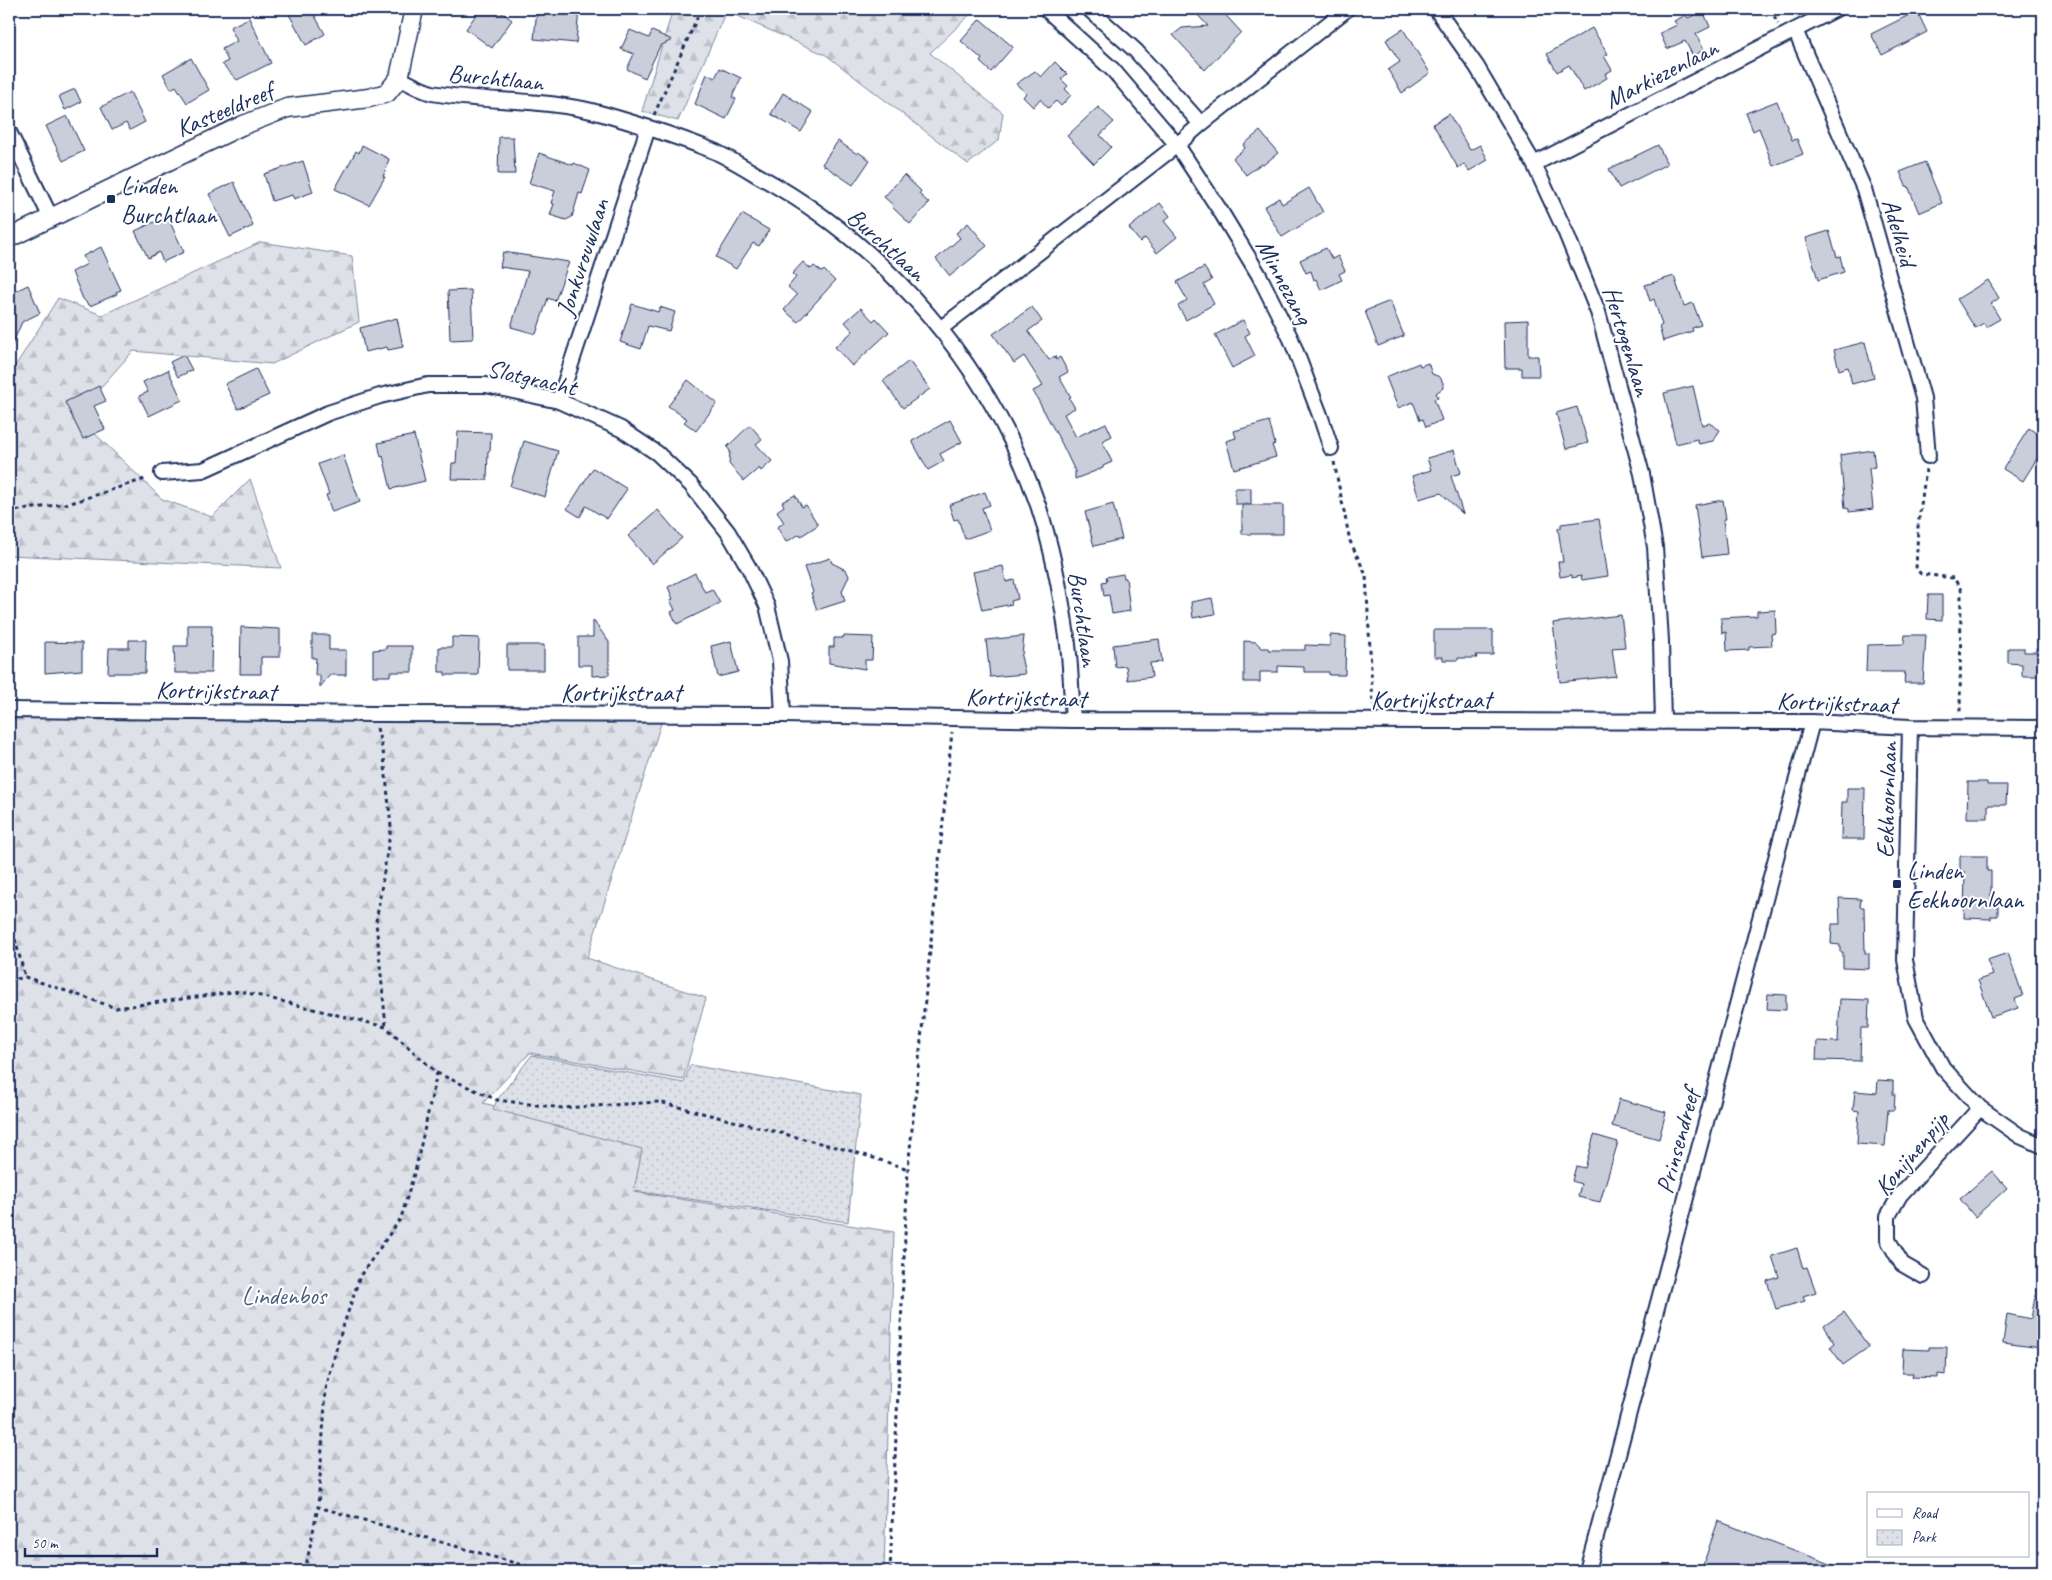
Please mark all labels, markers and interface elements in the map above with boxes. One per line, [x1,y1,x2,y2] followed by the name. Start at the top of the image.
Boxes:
[1599,31,1725,116] street label: Markiezenlaan
[447,57,547,99] street label: Burchtlaan
[171,73,283,145] street label: Kasteeldreef
[121,170,218,231] place label: Linden Burchtlaan
[105,193,117,205] marker: Linden Burchtlaan
[549,194,617,321] street label: Jonkvrouwlaan
[1874,195,1925,274] street label: Adelheid
[840,201,934,290] street label: Burchtlaan
[1248,233,1321,331] street label: Minnezang
[1595,283,1659,402] street label: Hertogenlaan
[484,352,582,404] street label: Slotgracht
[1061,570,1106,670] street label: Burchtlaan
[155,674,280,708] street label: Kortrijkstraat
[561,677,685,709] street label: Kortrijkstraat
[965,681,1090,715] street label: Kortrijkstraat
[1371,684,1495,716] street label: Kortrijkstraat
[1776,685,1901,721] street label: Kortrijkstraat
[1869,740,1905,859] street label: Eekhoornlaan
[1907,855,2025,916] place label: Linden Eekhoornlaan
[1891,878,1903,890] marker: Linden Eekhoornlaan
[1649,1081,1708,1197] street label: Prinsendreef
[1867,1104,1957,1202] street label: Konijnenpijp
[242,1280,329,1312] park label: Lindenbos
[1867,1492,2030,1558] legend
[1912,1504,1939,1523] text: Road
[25,1525,158,1557] scale bar
[1912,1528,1937,1547] text: Park
[32,1534,59,1553] text: 50 m

